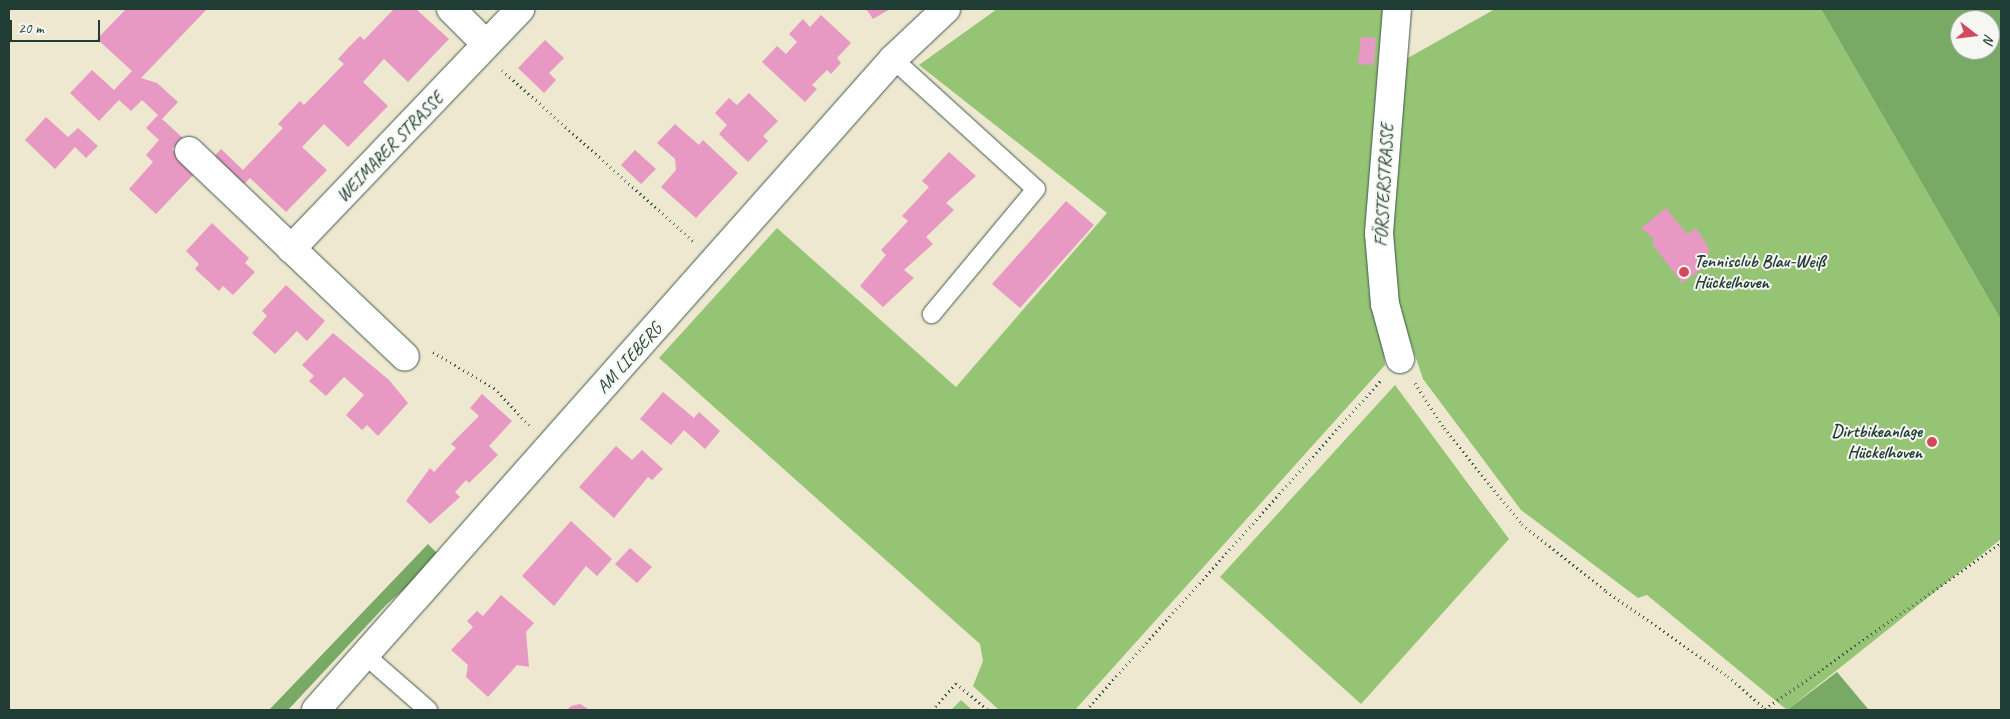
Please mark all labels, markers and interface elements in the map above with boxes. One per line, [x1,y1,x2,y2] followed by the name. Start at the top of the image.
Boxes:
[12,10,102,42] scale bar
[1950,10,2000,60] north arrow
[18,19,44,38] text: 20 m
[1980,32,1998,46] text: N
[332,88,448,206] street label: WEIMARER STRASSE
[1370,123,1398,247] street label: FÖRSTERSTRASSE
[1694,251,1825,294] place label: Tennisclub Blau-Weiß Hückelhoven
[1678,266,1690,278] marker: Tennisclub Blau-Weiß Hückelhoven
[592,319,666,397] street label: AM LIEBERG
[1831,421,1922,464] place label: Dirtbikeanlage Hückelhoven
[1926,436,1938,448] marker: Dirtbikeanlage Hückelhoven

